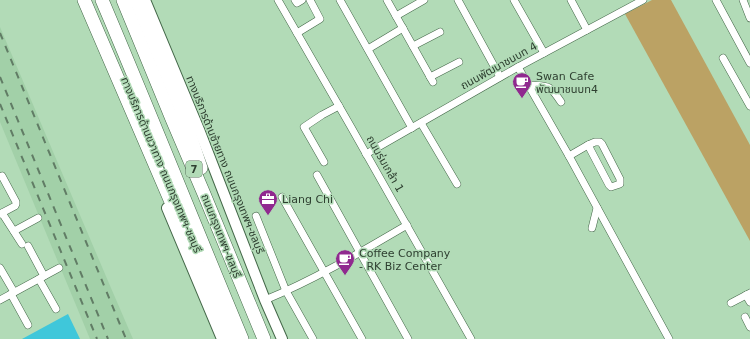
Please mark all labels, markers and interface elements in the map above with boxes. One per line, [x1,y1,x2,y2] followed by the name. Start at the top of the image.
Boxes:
[458,40,540,92] street label: ถนนพัฒนาชนบท 4
[536,70,598,96] place label: Swan Cafe พัฒนาชนบท4
[511,71,533,99] cafe icon: Swan Cafe พัฒนาชนบท4
[183,74,267,256] street label: ทางบริการด้านซ้ายทาง ถนนกรุงเทพฯ-ชลบุรี
[118,75,204,255] street label: ทางบริการด้านขวาทาง ถนนกรุงเทพฯ-ชลบุรี
[364,133,406,195] street label: ถนนร่มเกล้า 1
[186,161,202,177] road number: 7
[257,188,279,216] office icon: Liang Chi
[198,192,244,280] street label: ถนนกรุงเทพฯ-ชลบุรี
[282,193,333,206] place label: Liang Chi
[359,247,451,273] place label: Coffee Company - RK Biz Center
[334,248,356,276] cafe icon: Coffee Company - RK Biz Center

